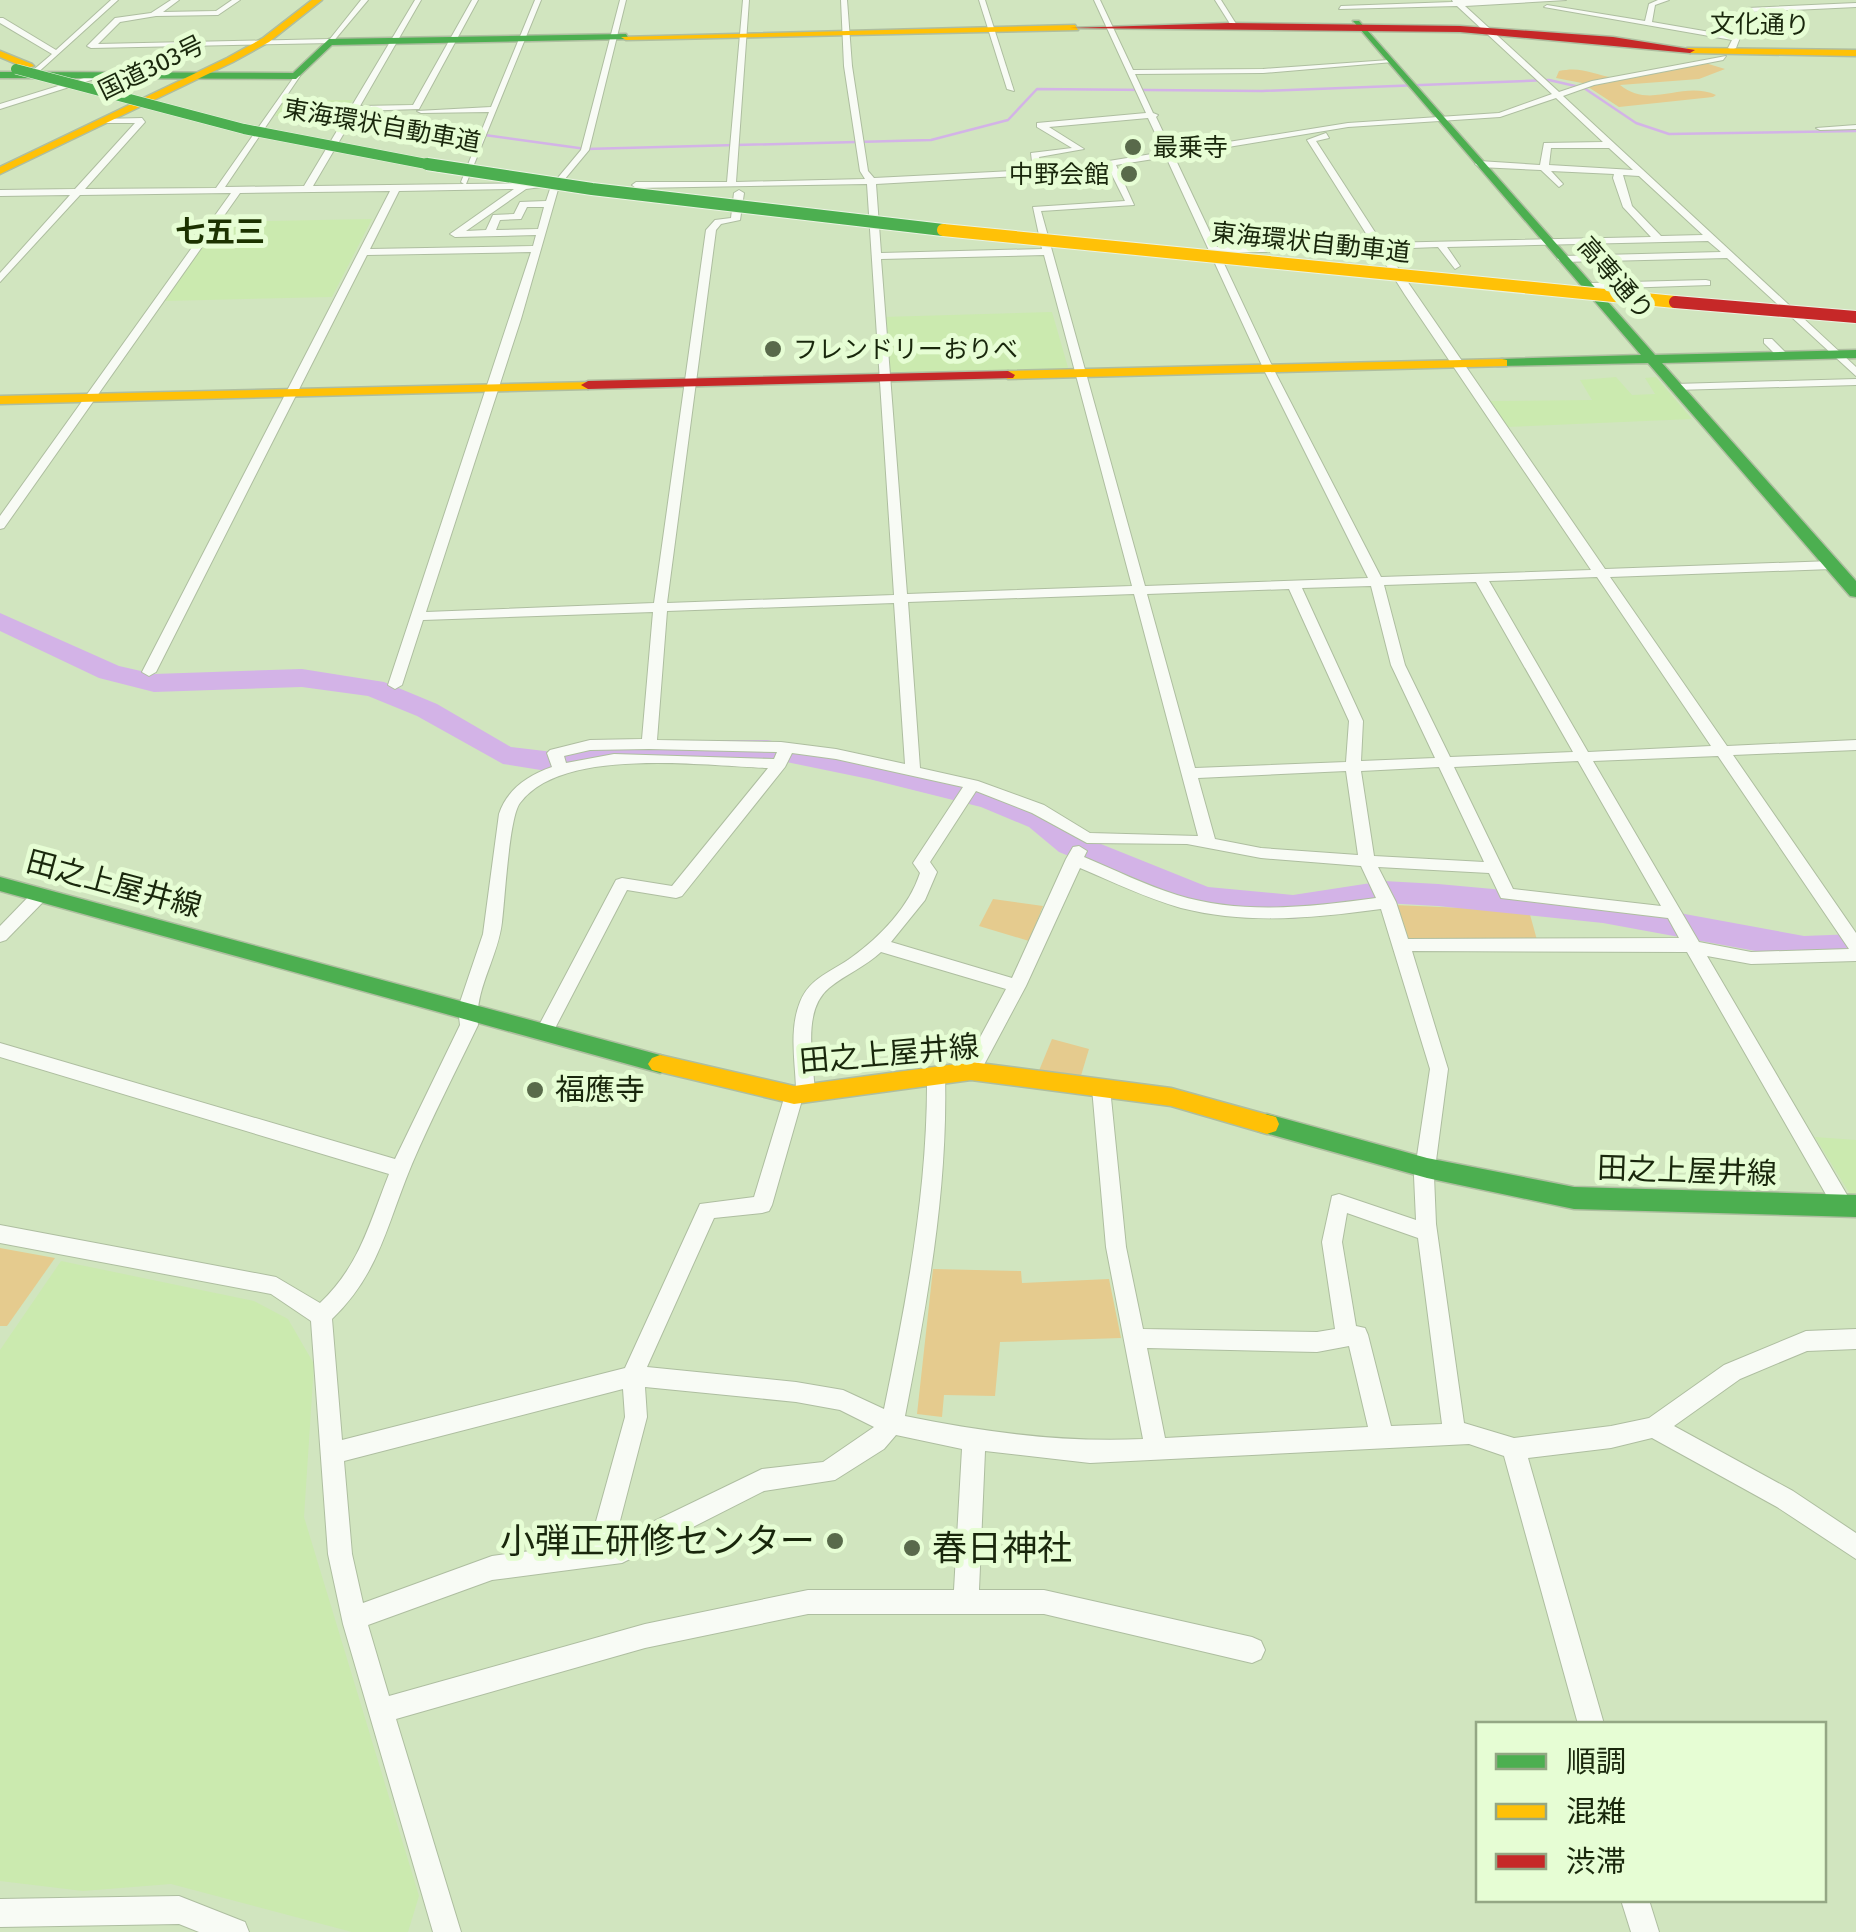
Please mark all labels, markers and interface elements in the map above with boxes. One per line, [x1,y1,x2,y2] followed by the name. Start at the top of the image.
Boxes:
[1710,9,1810,41] street label: 文化通り
[94,30,209,106] street label: 国道303号
[281,94,483,158] street label: 東海環状自動車道
[1153,133,1228,163] place label: 最乗寺
[1122,136,1144,158] marker: 最乗寺
[1009,160,1109,190] place label: 中野会館
[1118,163,1140,185] marker: 中野会館
[175,214,265,250] district label: 七五三
[1210,218,1412,268] street label: 東海環状自動車道
[1571,231,1659,326] street label: 高専通り
[793,335,1018,365] place label: フレンドリーおりべ
[762,338,784,360] marker: フレンドリーおりべ
[22,843,206,925] street label: 田之上屋井線
[798,1028,980,1080] street label: 田之上屋井線
[555,1072,645,1108] place label: 福應寺
[524,1079,546,1101] marker: 福應寺
[1596,1150,1778,1192] street label: 田之上屋井線
[500,1520,815,1562] place label: 小弾正研修センター
[932,1527,1072,1569] place label: 春日神社
[824,1530,846,1552] marker: 小弾正研修センター
[901,1537,923,1559] marker: 春日神社
[1476,1722,1826,1902] legend
[1566,1744,1626,1780] text: 順調
[1566,1794,1626,1830] text: 混雑
[1566,1844,1626,1880] text: 渋滞

